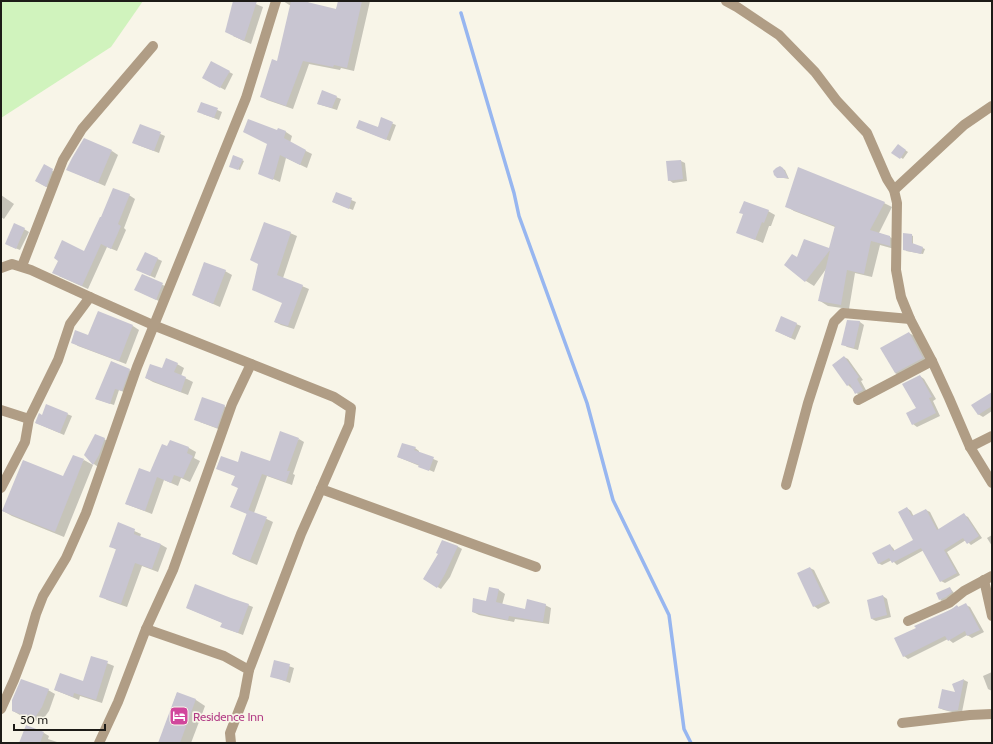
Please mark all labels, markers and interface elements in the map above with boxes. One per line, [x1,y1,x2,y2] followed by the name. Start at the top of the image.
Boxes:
[168,705,190,727] hotel icon: Residence Inn
[14,706,105,732] scale bar
[193,709,264,724] place label: Residence Inn
[20,712,48,727] text: 50 m

